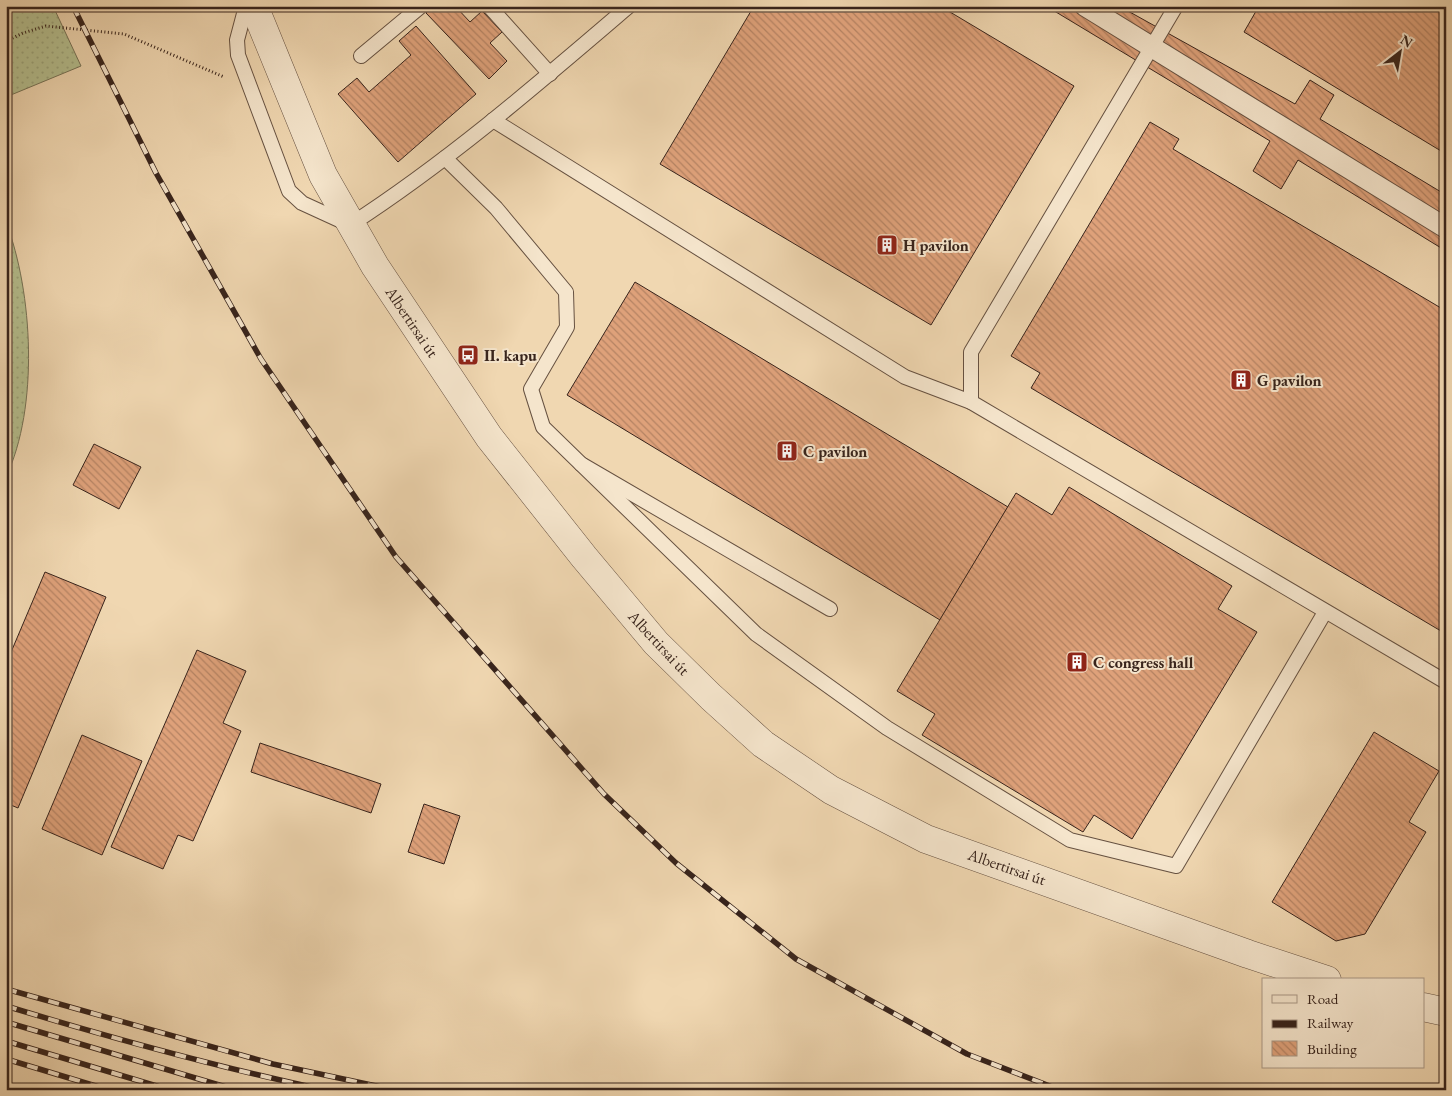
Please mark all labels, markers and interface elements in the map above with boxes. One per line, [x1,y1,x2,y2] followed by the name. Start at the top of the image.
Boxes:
[1374,28,1424,78] north arrow
[1397,30,1417,52] text: N
[875,233,899,257] building icon: H pavilon
[903,235,969,256] place label: H pavilon
[380,282,443,362] street label: Albertirsai út
[456,343,480,367] bus stop icon: II. kapu
[484,345,537,366] place label: II. kapu
[1229,368,1253,392] building icon: G pavilon
[1257,370,1322,391] place label: G pavilon
[775,439,799,463] building icon: C pavilon
[803,441,867,462] place label: C pavilon
[623,605,694,680] street label: Albertirsai út
[1065,650,1089,674] building icon: C congress hall
[1093,652,1194,673] place label: C congress hall
[964,844,1049,890] street label: Albertirsai út
[1262,978,1424,1068] legend
[1307,989,1339,1008] text: Road
[1307,1013,1354,1032] text: Railway
[1307,1039,1357,1058] text: Building

